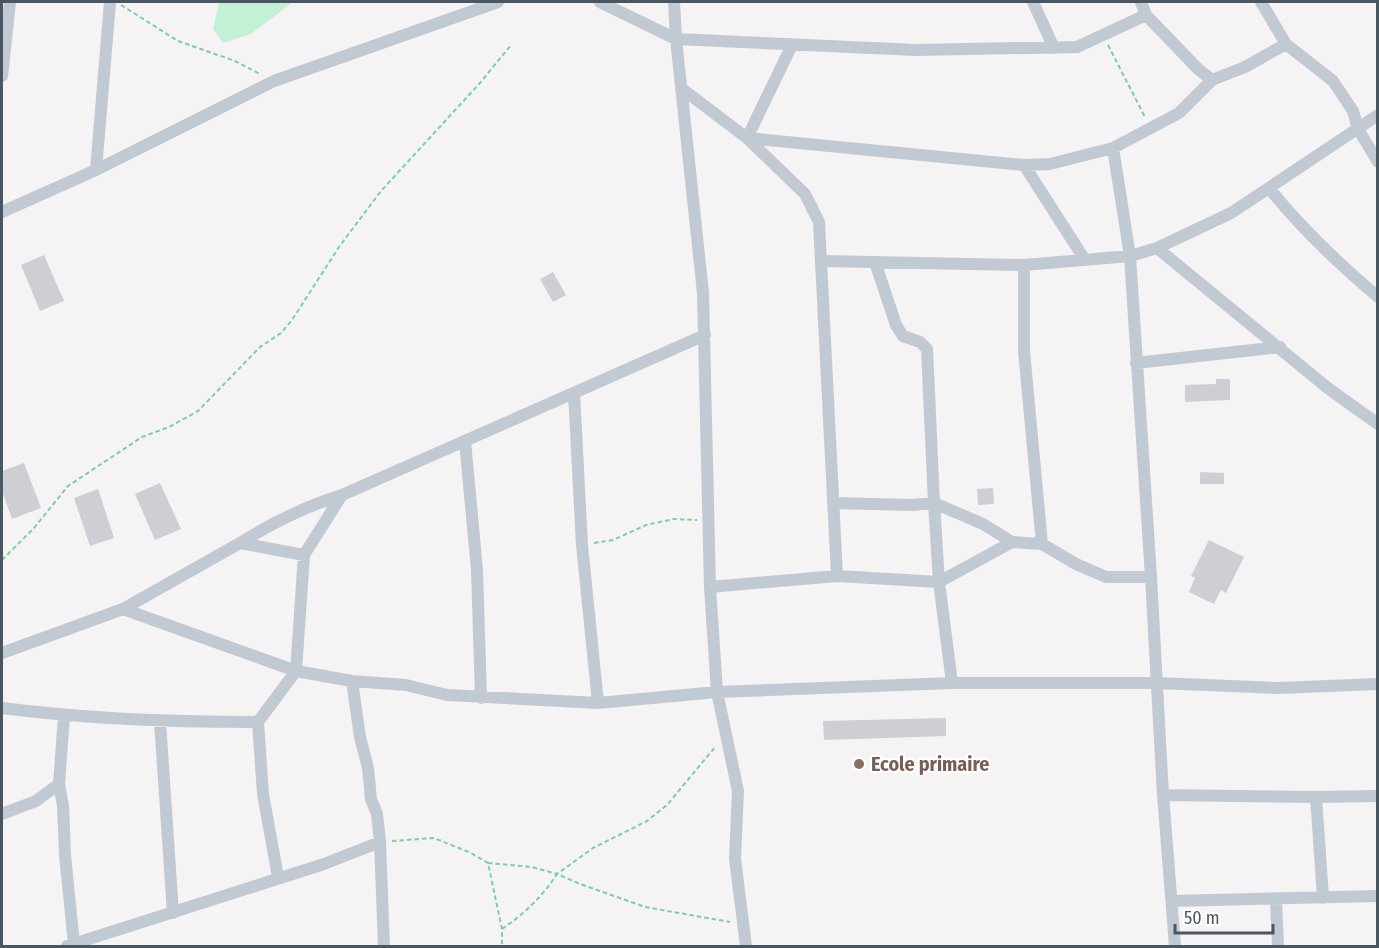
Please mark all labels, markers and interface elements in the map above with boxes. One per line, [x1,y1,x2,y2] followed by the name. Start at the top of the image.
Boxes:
[871,752,989,776] place label: Ecole primaire
[852,757,866,771] marker: Ecole primaire
[1175,897,1272,935] scale bar
[1184,907,1220,929] text: 50 m

